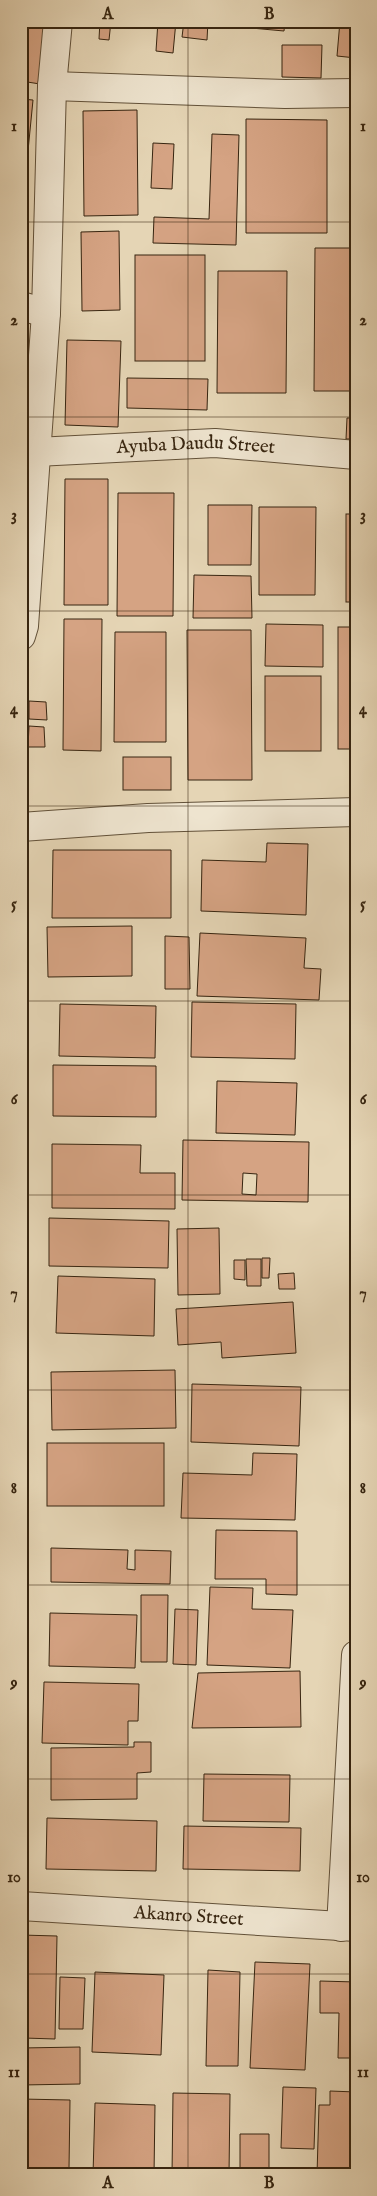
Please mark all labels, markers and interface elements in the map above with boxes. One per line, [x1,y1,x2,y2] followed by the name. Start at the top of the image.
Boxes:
[102,5,115,25] text: A
[264,5,275,25] text: B
[11,117,17,137] text: 1
[360,117,366,137] text: 1
[10,311,18,331] text: 2
[359,311,367,331] text: 2
[115,431,277,460] street label: Ayuba Daudu Street
[11,506,17,526] text: 3
[360,506,366,526] text: 3
[10,700,19,720] text: 4
[359,700,368,720] text: 4
[11,895,17,915] text: 5
[360,895,366,915] text: 5
[11,1090,19,1110] text: 6
[360,1090,368,1110] text: 6
[10,1284,18,1304] text: 7
[359,1284,367,1304] text: 7
[11,1479,17,1499] text: 8
[360,1479,366,1499] text: 8
[10,1674,18,1694] text: 9
[359,1674,367,1694] text: 9
[7,1868,21,1888] text: 10
[356,1868,370,1888] text: 10
[132,1901,245,1932] street label: Akanro Street
[8,2063,20,2083] text: 11
[357,2063,369,2083] text: 11
[102,2174,115,2194] text: A
[264,2174,275,2194] text: B

